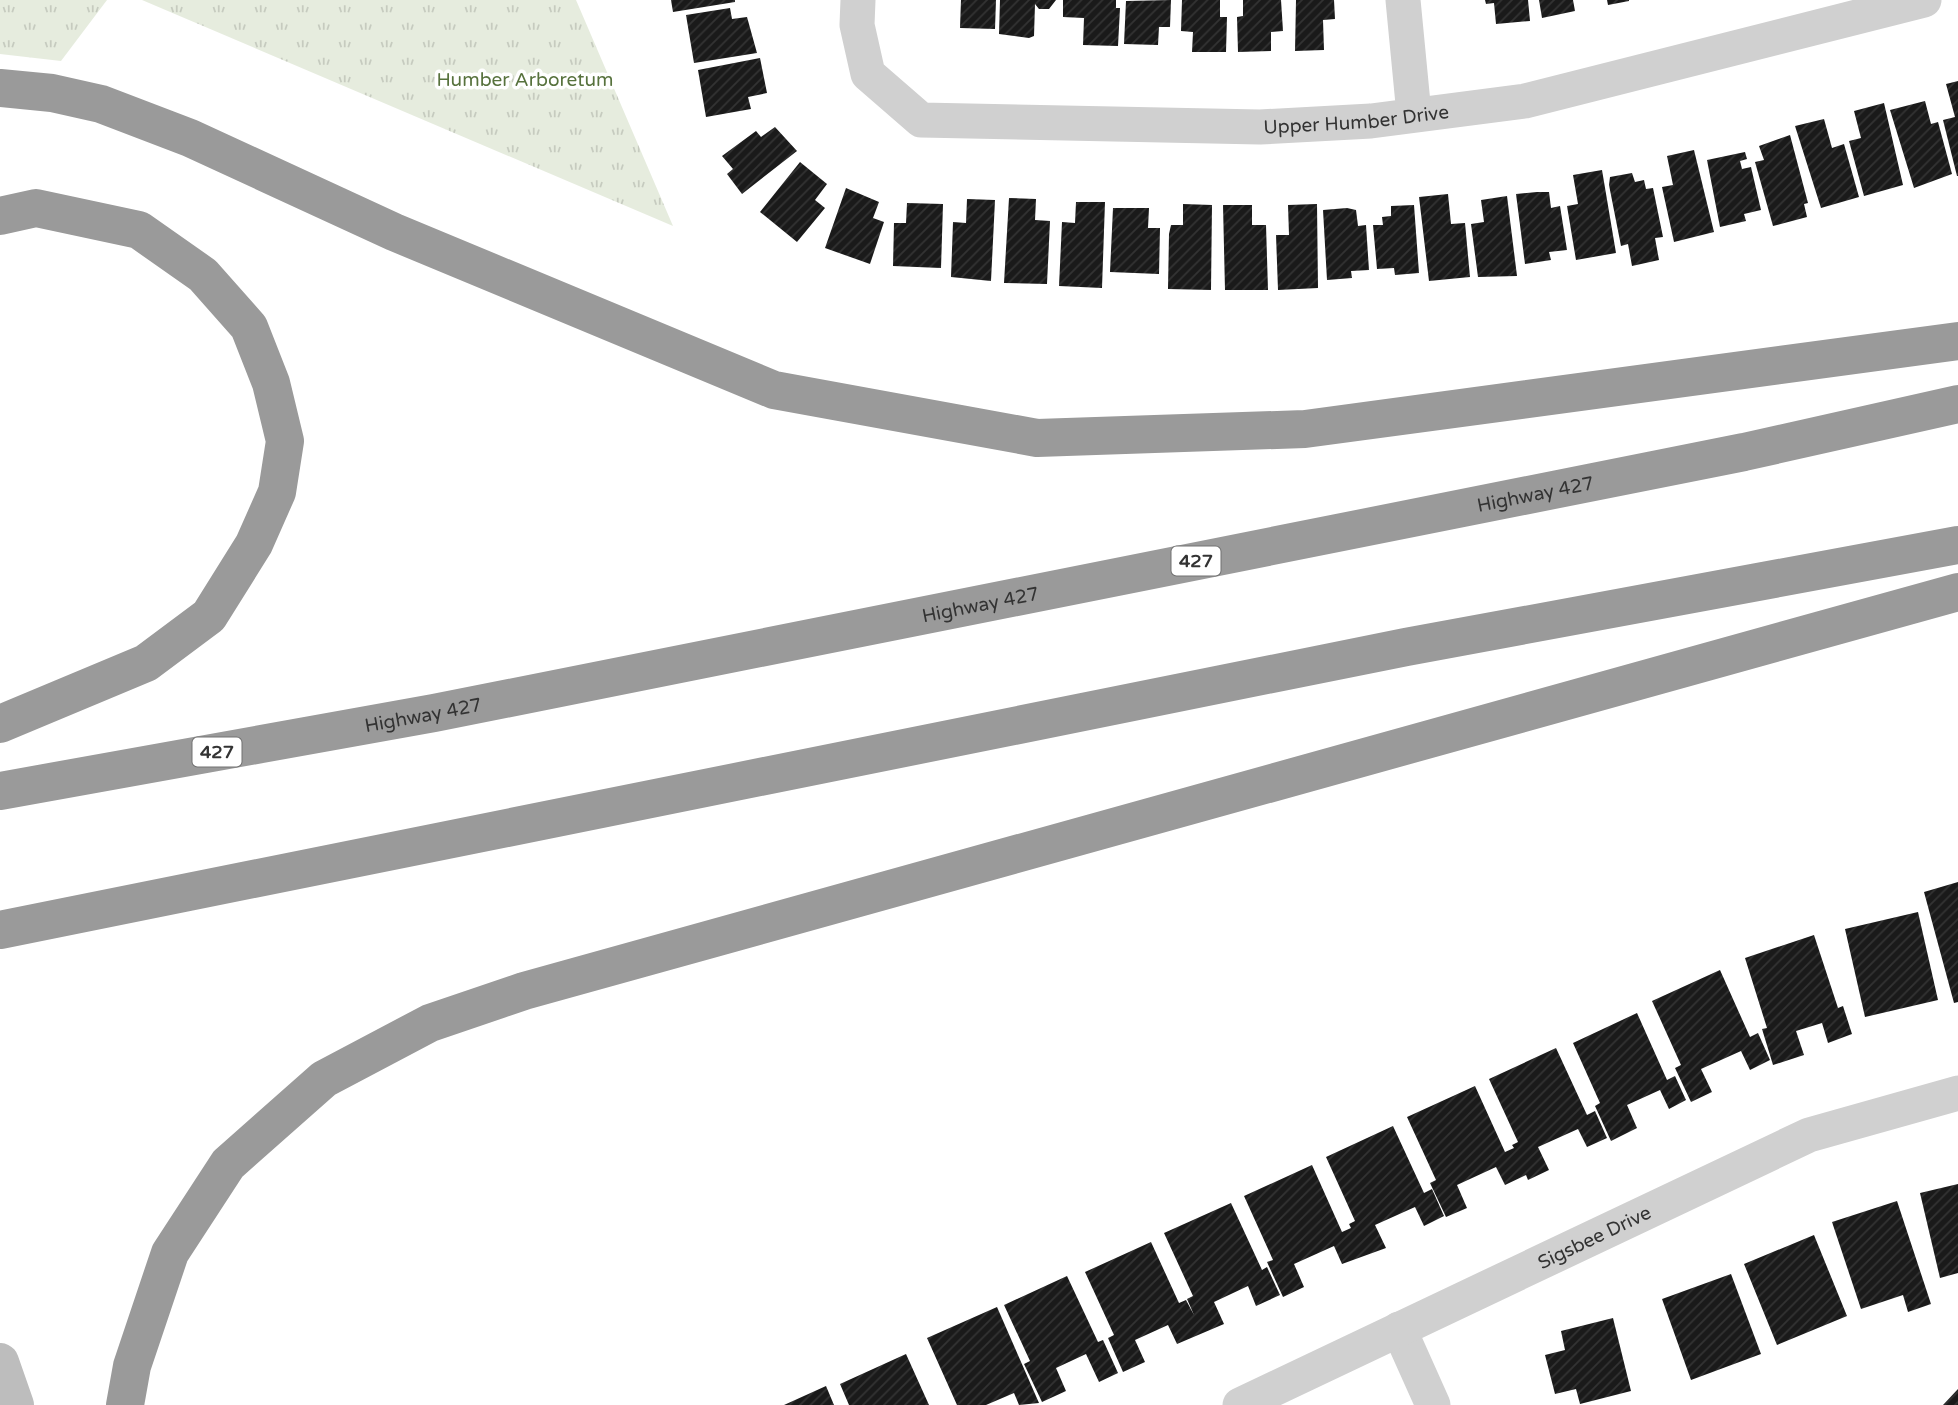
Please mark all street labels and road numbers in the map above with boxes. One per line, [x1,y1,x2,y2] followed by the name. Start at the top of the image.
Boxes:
[1263,101,1450,139] street label: Upper Humber Drive
[1475,472,1596,517] street label: Highway 427
[1172,546,1220,576] road number: 427
[920,583,1041,628] street label: Highway 427
[363,694,484,737] street label: Highway 427
[192,738,242,766] road number: 427
[1534,1202,1655,1274] street label: Sigsbee Drive

